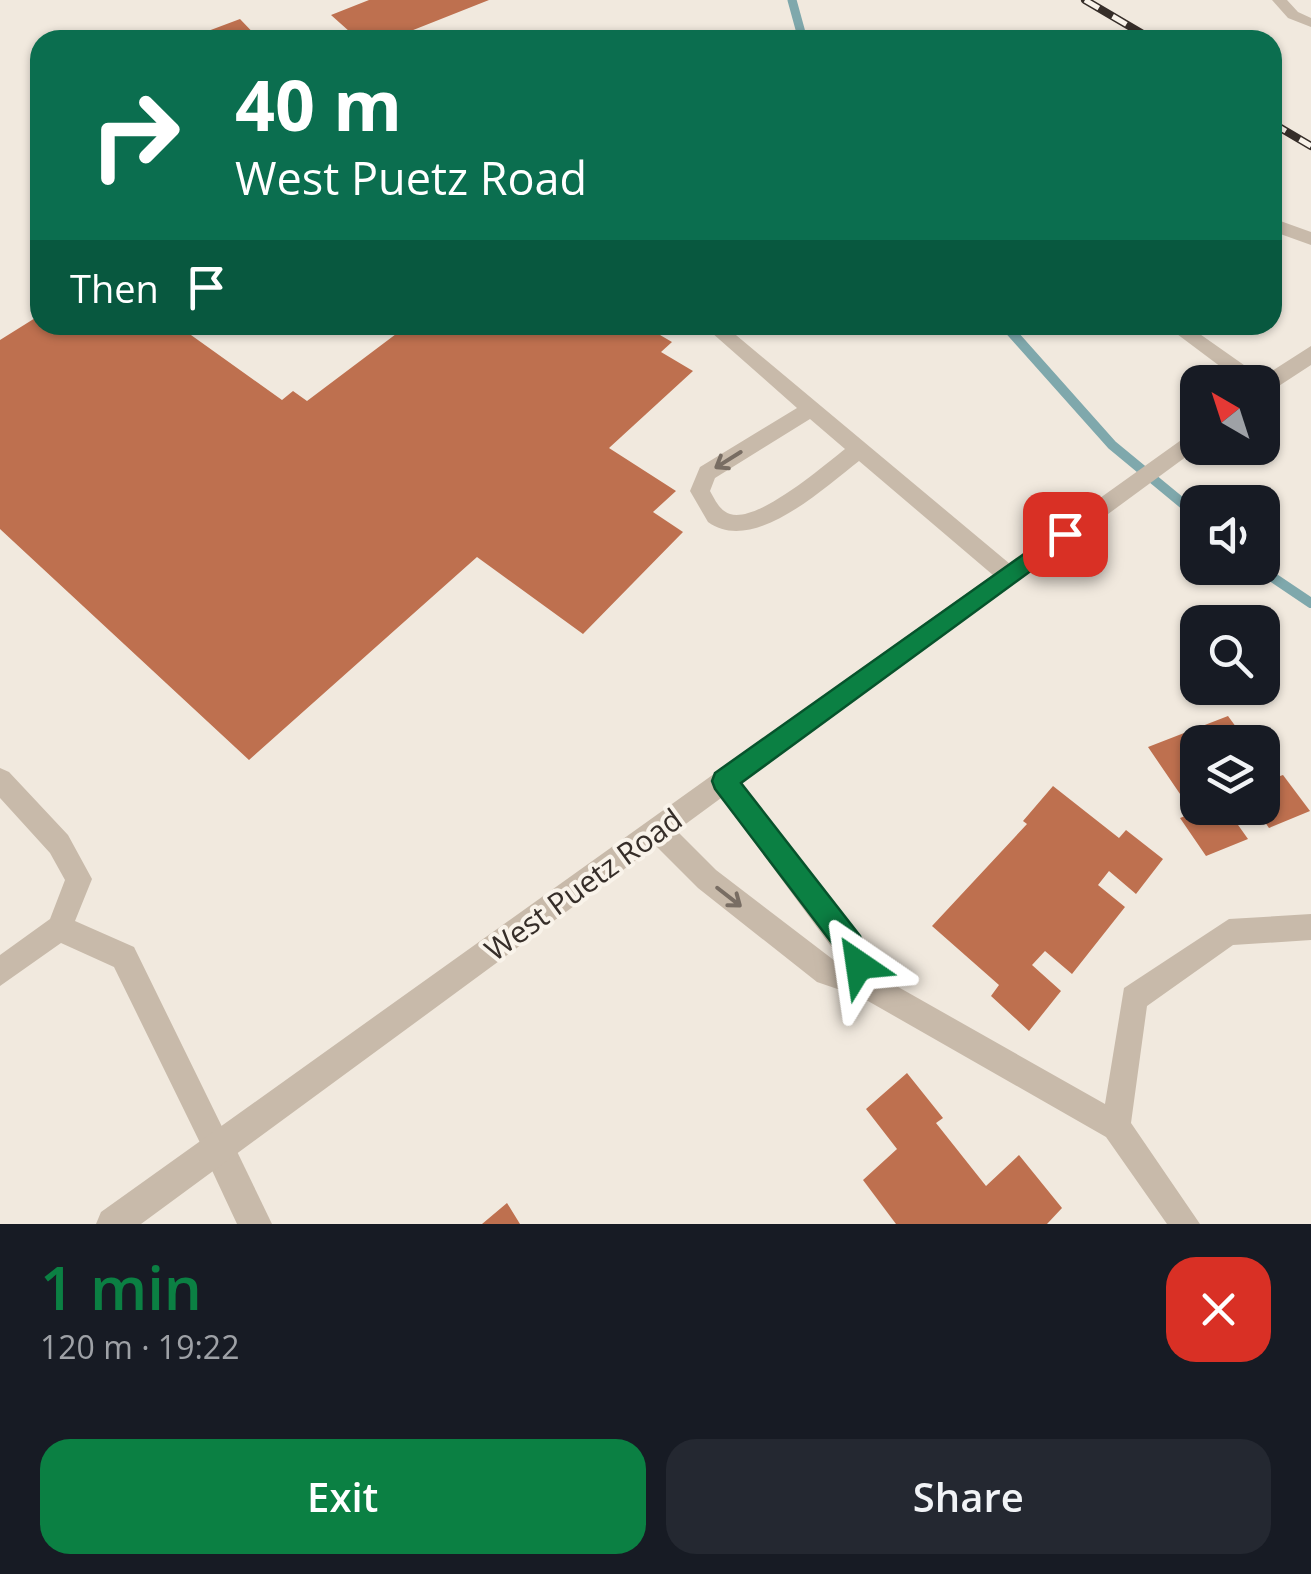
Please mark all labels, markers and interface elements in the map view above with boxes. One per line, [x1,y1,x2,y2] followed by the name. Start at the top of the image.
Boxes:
[235,56,402,152] text: 40 m
[70,70,200,200] icon: right
[235,147,587,208] text: West Puetz Road
[179,260,234,315] icon: arrive
[70,262,159,314] text: Then
[1180,365,1280,465] north arrow
[1180,365,1280,825] map controls
[714,450,743,470] one-way arrow
[1180,485,1280,585] button: sound
[1023,492,1108,577] pin
[1038,507,1093,562] icon: arrive
[1180,605,1280,705] button: search
[1180,725,1280,825] button: layers
[476,798,690,970] street label: West Puetz Road
[715,886,742,907] one-way arrow
[807,913,911,1017] position arrow
[40,1246,202,1328] text: 1 min
[1166,1257,1271,1362] button: close
[40,1325,239,1368] text: 120 m · 19:22
[40,1439,646,1554] button: Exit
[666,1439,1271,1554] button: Share

